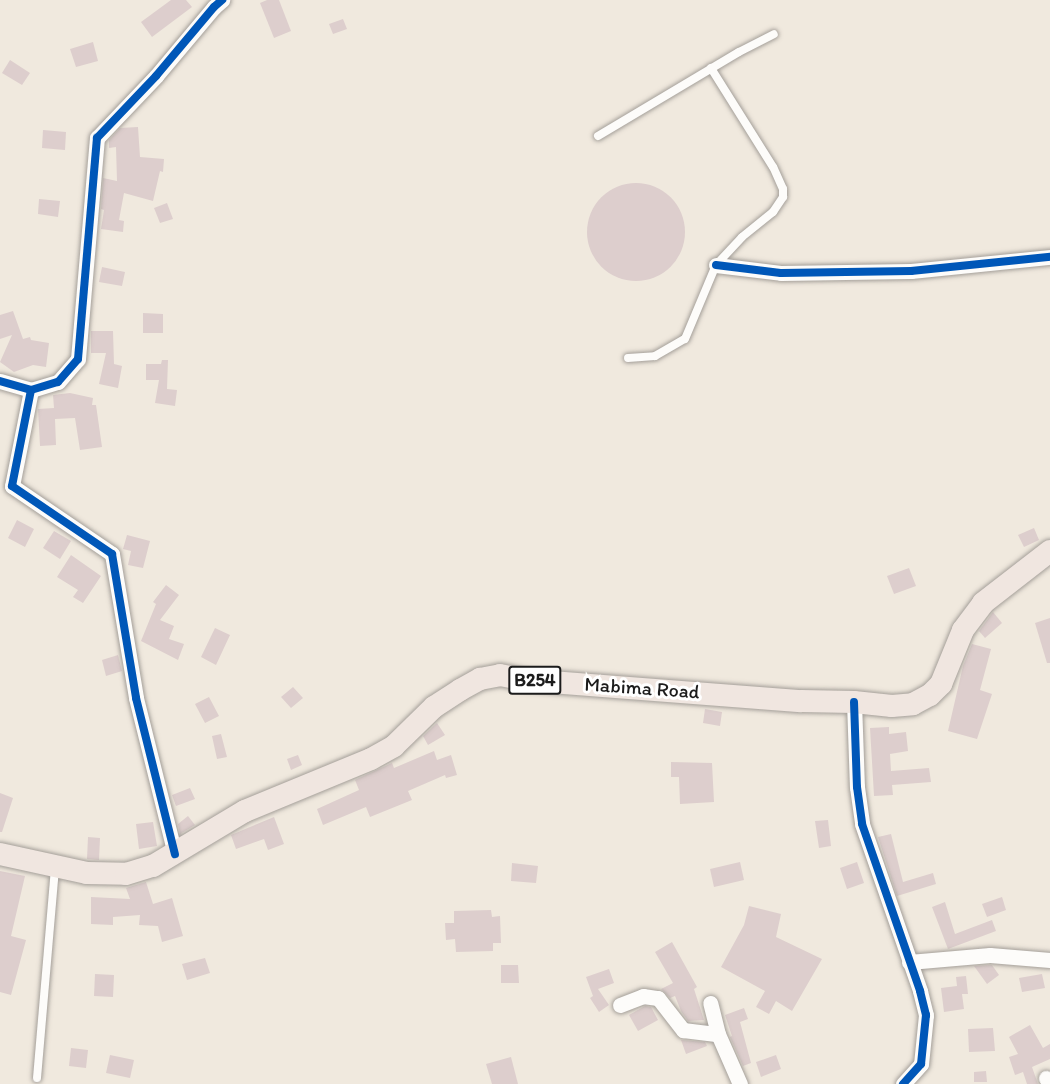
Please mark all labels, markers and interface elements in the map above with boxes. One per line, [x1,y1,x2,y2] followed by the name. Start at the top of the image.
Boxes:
[508,665,562,695] road number: B254
[583,672,701,704] street label: Mabima Road

